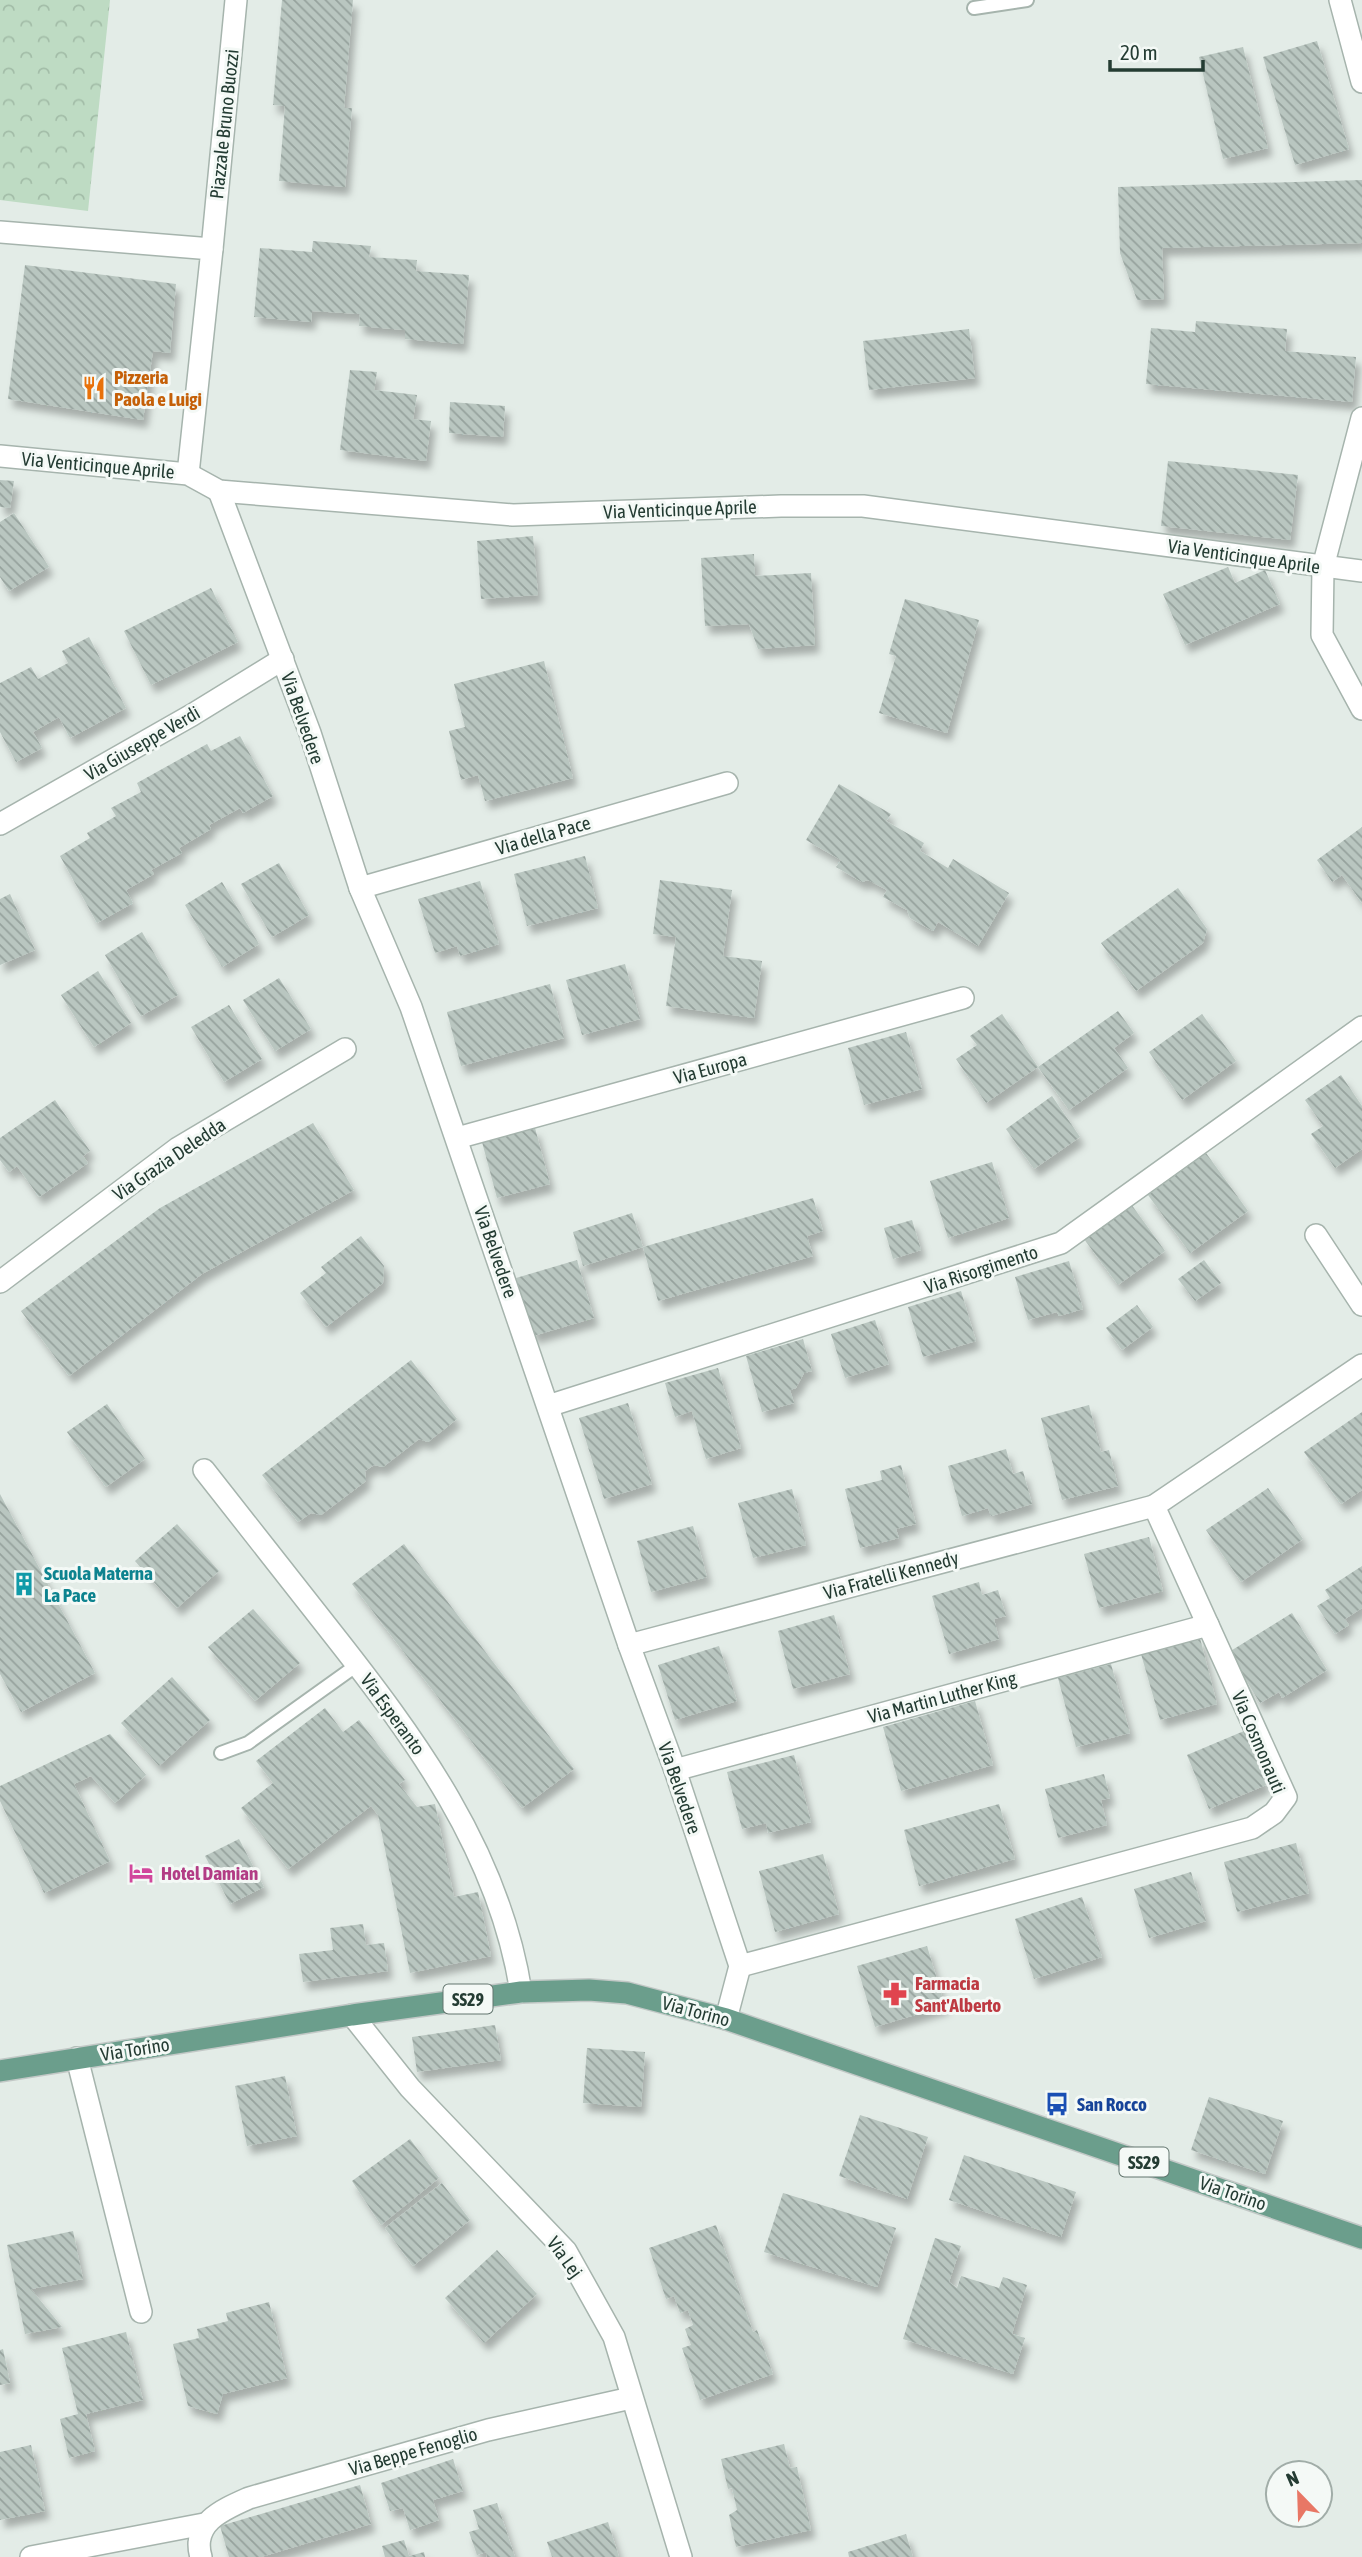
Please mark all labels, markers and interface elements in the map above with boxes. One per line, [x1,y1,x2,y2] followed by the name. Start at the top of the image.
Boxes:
[1110,28,1203,72] scale bar
[1120,40,1158,64] text: 20 m
[205,48,243,200] street label: Piazzale Bruno Buozzi
[114,366,202,410] place label: Pizzeria Paola e Luigi
[80,374,108,402] restaurant icon: Pizzeria Paola e Luigi
[21,447,175,483] street label: Via Venticinque Aprile
[603,495,757,523] street label: Via Venticinque Aprile
[1167,534,1321,578] street label: Via Venticinque Aprile
[277,669,329,767] street label: Via Belvedere
[80,701,204,785] street label: Via Giuseppe Verdi
[493,811,593,859] street label: Via della Pace
[671,1048,749,1088] street label: Via Europa
[108,1113,230,1205] street label: Via Grazia Deledda
[470,1203,522,1301] street label: Via Belvedere
[922,1240,1041,1298] street label: Via Risorgimento
[821,1546,961,1604] street label: Via Fratelli Kennedy
[44,1562,153,1606] place label: Scuola Materna La Pace
[10,1570,38,1598] building icon: Scuola Materna La Pace
[865,1666,1019,1727] street label: Via Martin Luther King
[356,1669,430,1759] street label: Via Esperanto
[1228,1688,1290,1796] street label: Via Cosmonauti
[654,1739,706,1837] street label: Via Belvedere
[127,1859,155,1887] hotel icon: Hotel Damian
[161,1862,258,1884] place label: Hotel Damian
[915,1972,1001,2016] place label: Farmacia Sant'Alberto
[881,1980,909,2008] pharmacy icon: Farmacia Sant'Alberto
[444,1984,492,2013] road number: SS29
[660,1991,732,2031] street label: Via Torino
[99,2033,171,2065] street label: Via Torino
[1043,2090,1071,2118] bus stop icon: San Rocco
[1077,2093,1147,2115] place label: San Rocco
[1120,2148,1168,2176] road number: SS29
[1197,2171,1269,2215] street label: Via Torino
[543,2232,587,2282] street label: Via Lej
[346,2422,480,2480] street label: Via Beppe Fenoglio
[1264,2459,1334,2529] north arrow
[1283,2466,1302,2491] text: N

